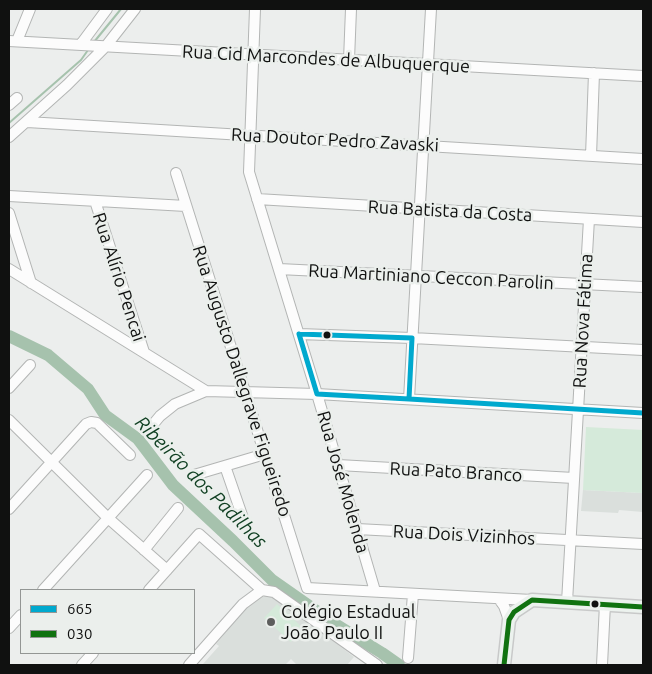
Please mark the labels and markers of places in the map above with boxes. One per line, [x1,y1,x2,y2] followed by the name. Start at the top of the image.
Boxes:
[322,330,332,340] unlabelled marker
[590,599,600,609] unlabelled marker
[281,601,416,644] place label: Colégio Estadual João Paulo II
[265,616,277,628] marker: Colégio Estadual João Paulo II

